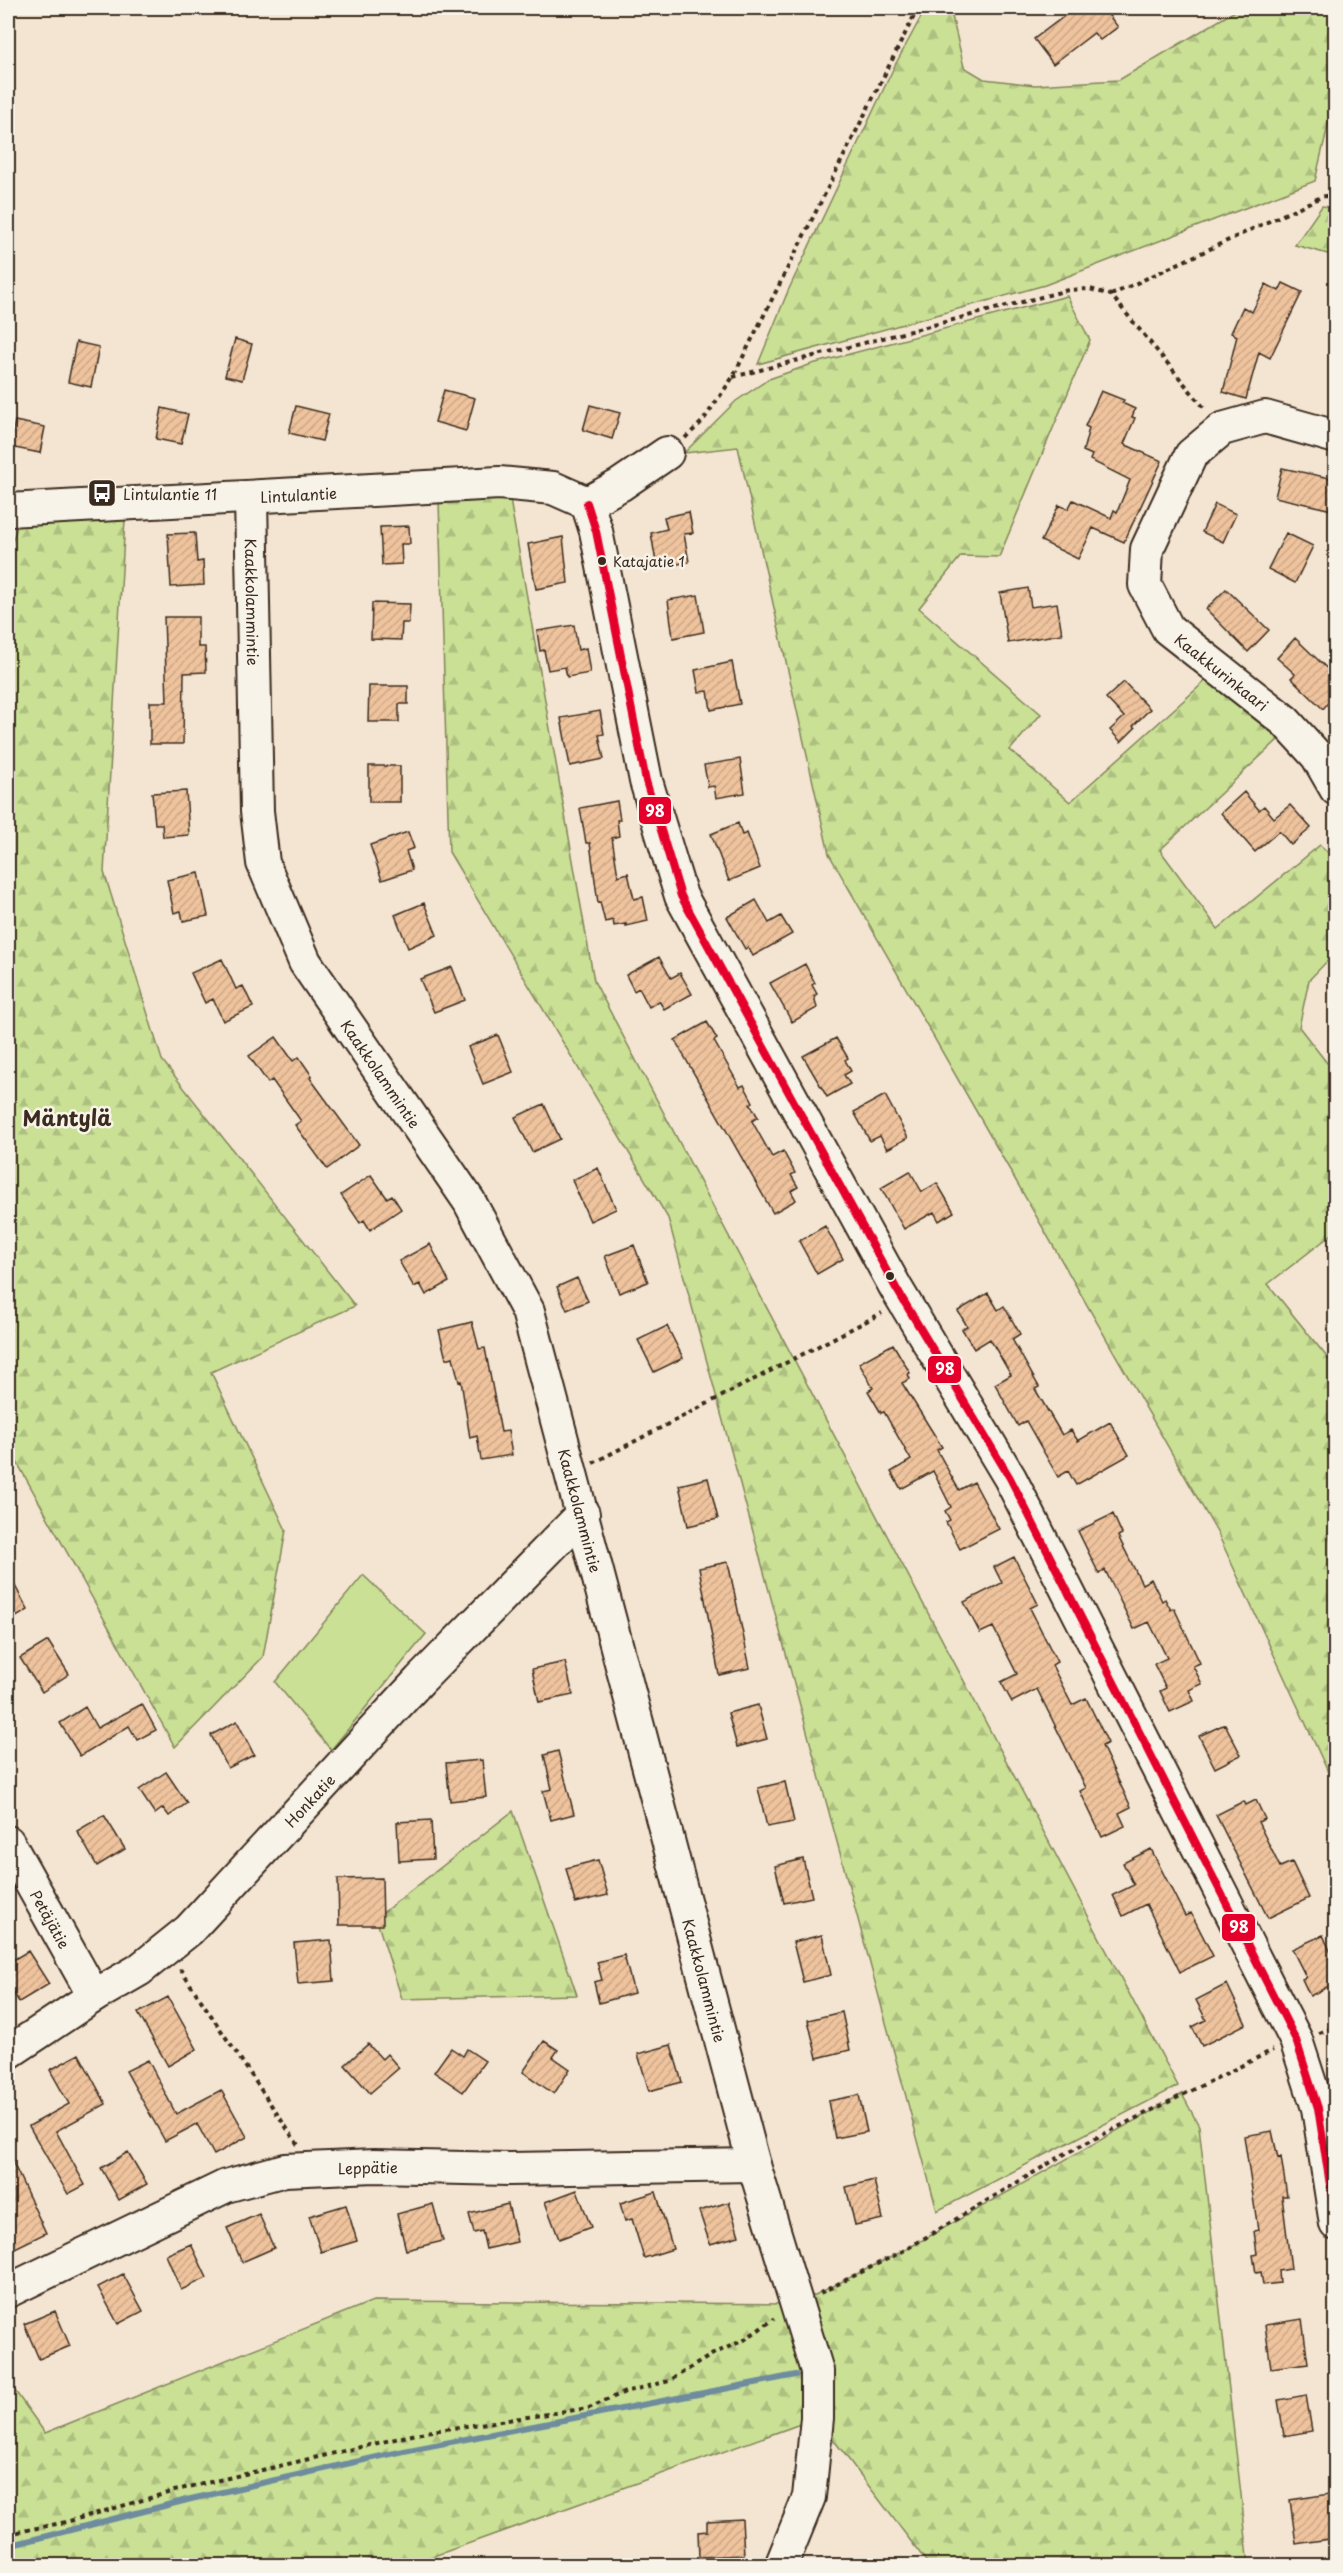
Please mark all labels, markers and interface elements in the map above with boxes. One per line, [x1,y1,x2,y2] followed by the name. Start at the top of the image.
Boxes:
[86,477,118,509] bus stop icon: Lintulantie 11
[260,480,338,508] street label: Lintulantie
[123,482,217,505] place label: Lintulantie 11
[240,538,266,666] street label: Kaakkolammintie
[613,551,685,572] place label: Katajatie 1
[596,555,608,567] marker: Katajatie 1
[1170,627,1274,716] street label: Kaakkurinkaari
[638,796,672,825] line badge: 98
[645,798,665,822] text: 98
[336,1014,427,1132] street label: Kaakkolammintie
[23,1101,111,1133] district label: Mäntylä
[884,1270,896,1282] unlabelled marker
[927,1355,962,1384] line badge: 98
[935,1356,955,1380] text: 98
[553,1446,608,1575] street label: Kaakkolammintie
[278,1768,340,1832] street label: Honkatie
[25,1885,77,1952] street label: Petäjätie
[1221,1913,1256,1942] line badge: 98
[1229,1914,1249,1938] text: 98
[678,1916,733,2045] street label: Kaakkolammintie
[337,2154,398,2179] street label: Leppätie

